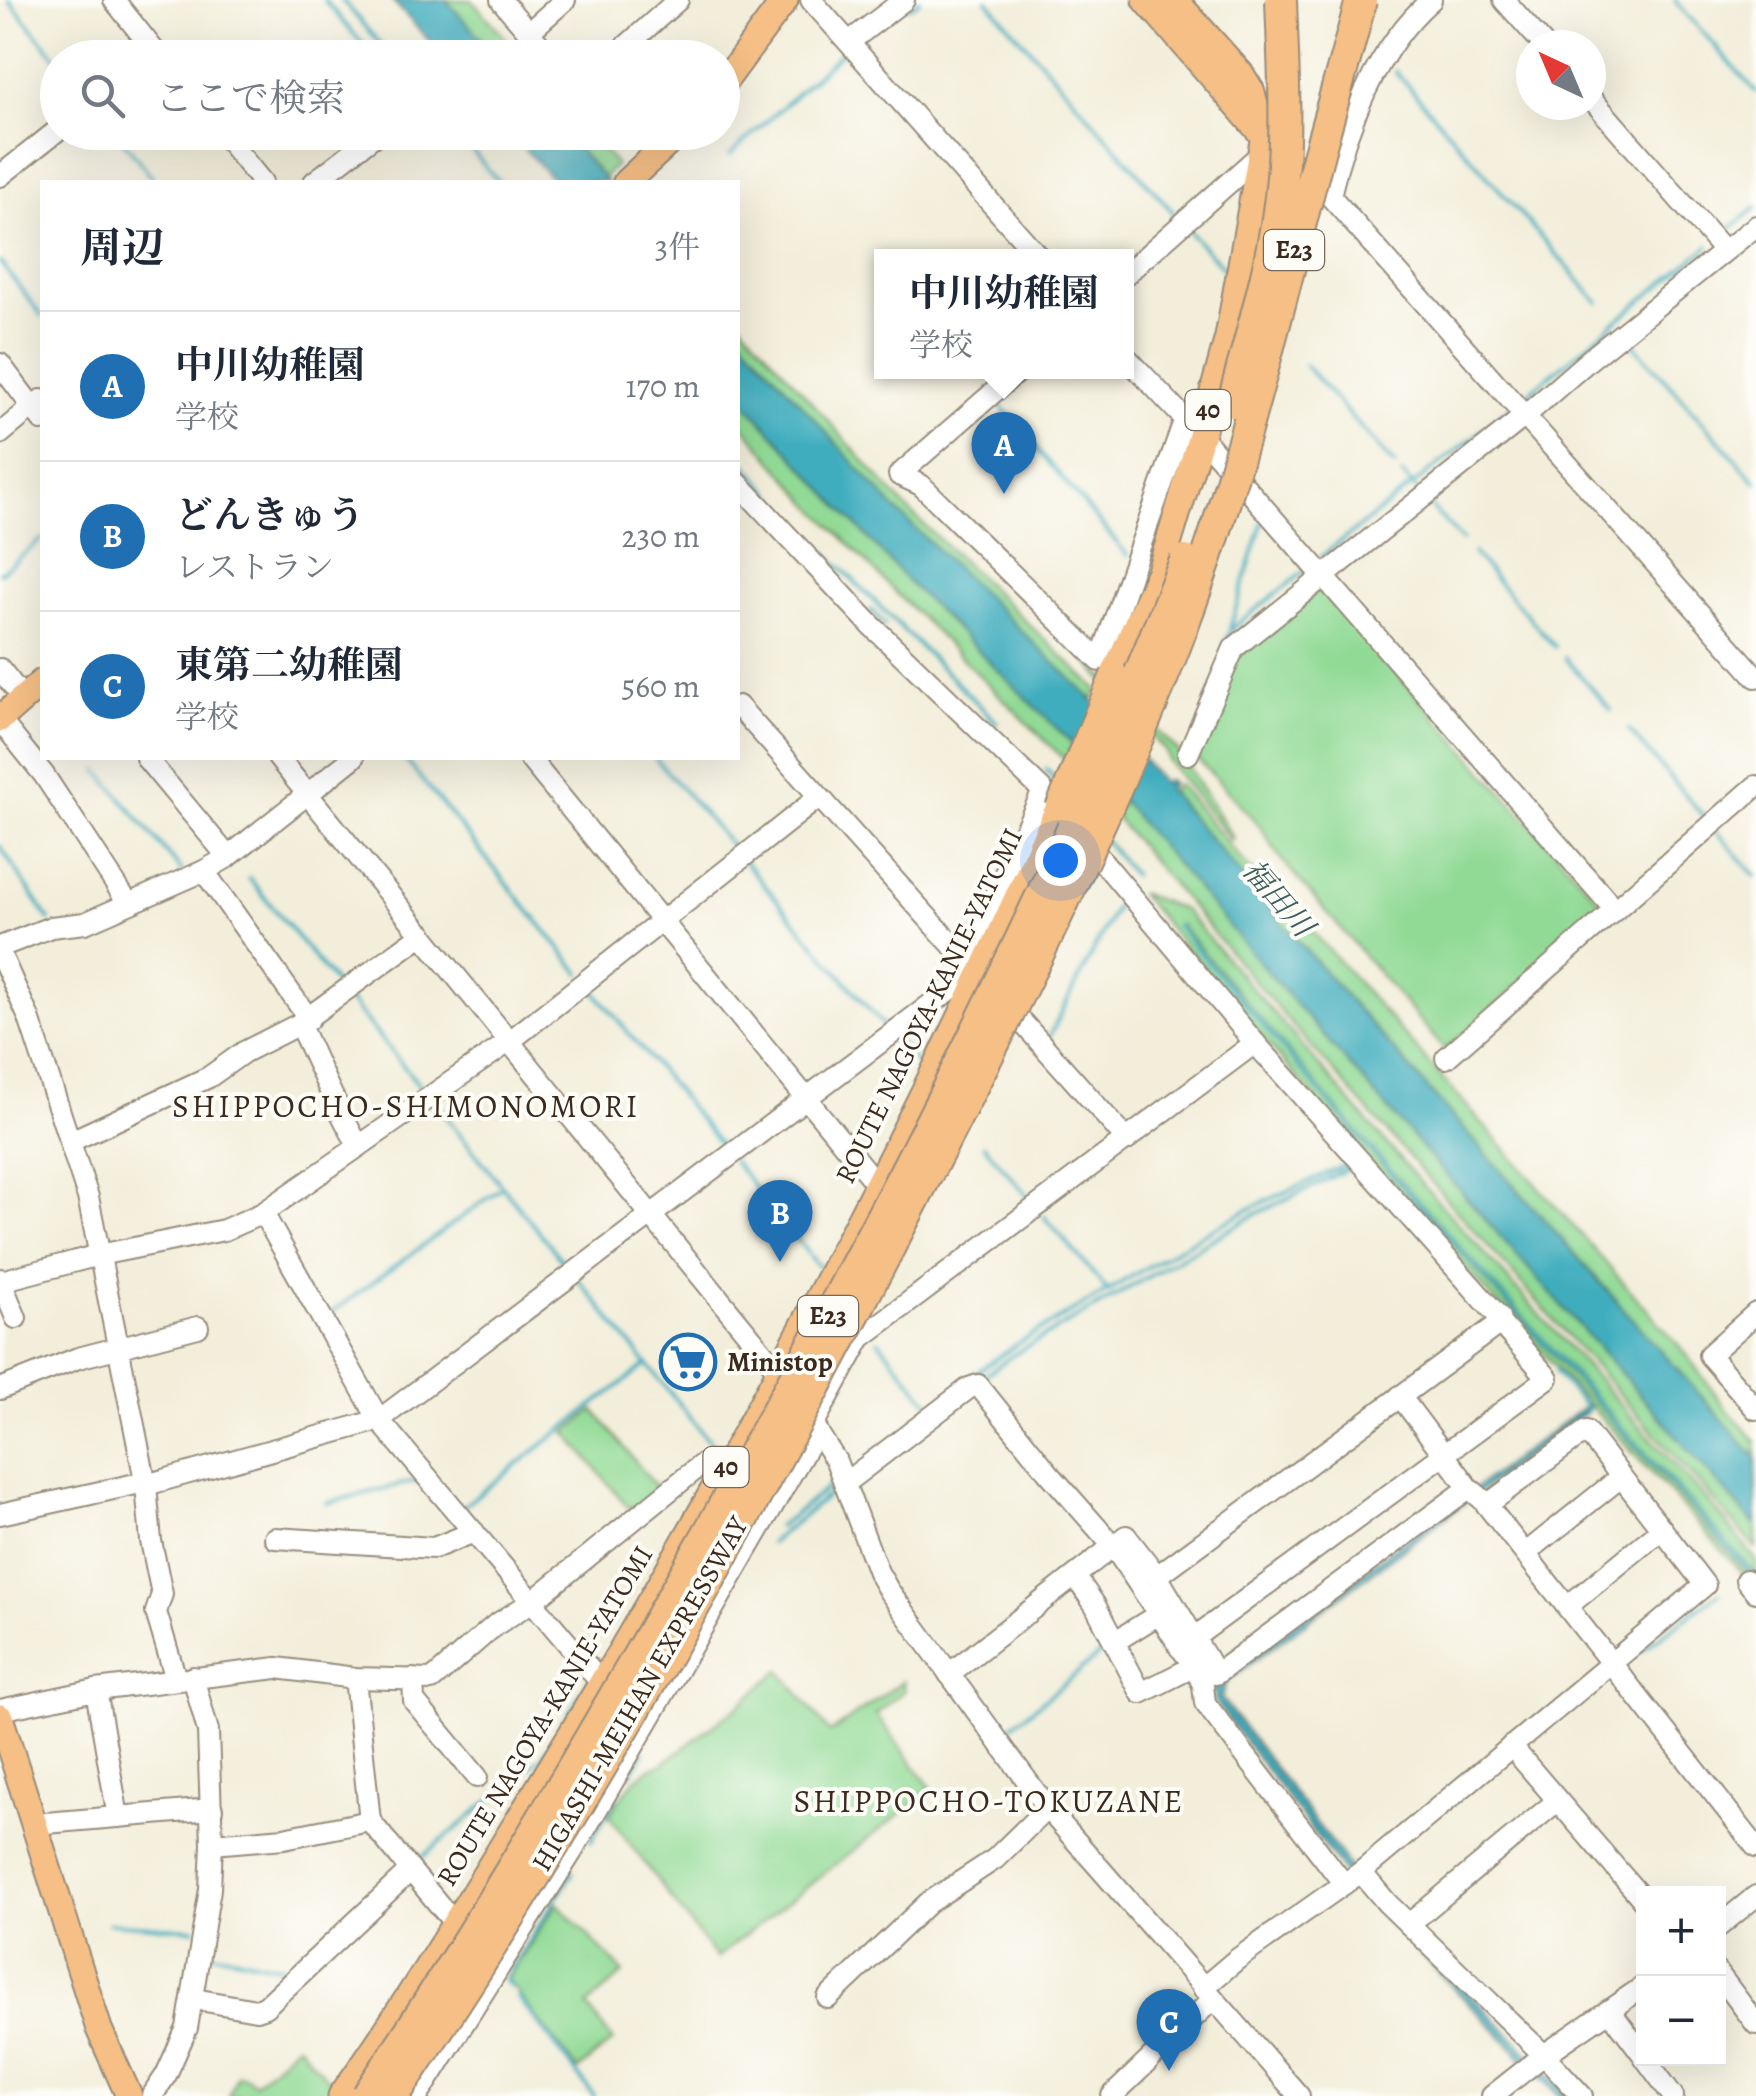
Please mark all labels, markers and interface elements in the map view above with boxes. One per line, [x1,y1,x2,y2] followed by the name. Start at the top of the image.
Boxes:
[1516,30,1606,120] north arrow
[40,40,740,150] search box
[75,68,130,123] icon: search
[155,72,345,124] text: ここで検索
[80,219,164,276] text: 周辺
[655,225,700,269] text: 3件
[1264,230,1324,270] road number: E23
[874,249,1134,379] popup
[909,267,1099,319] text: 中川幼稚園
[909,323,973,367] text: 学校
[175,339,365,391] text: 中川幼稚園
[102,364,123,408] text: A
[626,364,700,408] text: 170 m
[1186,390,1230,430] road number: 40
[175,395,239,439] text: 学校
[972,412,1036,494] pin: A
[175,489,365,541] text: どんきゅう
[102,514,123,558] text: B
[621,514,700,558] text: 230 m
[175,545,334,589] text: レストラン
[175,639,403,691] text: 東第二幼稚園
[103,664,122,708] text: C
[621,664,700,708] text: 560 m
[175,695,239,739] text: 学校
[826,822,1032,1190] street label: ROUTE NAGOYA-KANIE-YATOMI
[1035,835,1086,886] your location
[1233,851,1325,947] water label: 福田川
[172,1084,640,1128] district label: SHIPPOCHO-SHIMONOMORI
[748,1180,812,1262] pin: B
[798,1296,858,1336] road number: E23
[658,1332,718,1392] supermarket icon: Ministop
[727,1343,833,1381] place label: Ministop
[704,1447,748,1487] road number: 40
[523,1509,758,1878] street label: HIGASHI-MEIHAN EXPRESSWAY
[428,1539,662,1893] street label: ROUTE NAGOYA-KANIE-YATOMI
[793,1779,1185,1823] district label: SHIPPOCHO-TOKUZANE
[1636,1886,1726,2066] map controls
[1636,1886,1726,1976] button: +
[1636,1976,1726,2066] button: −
[1136,1988,1202,2071] pin: C

